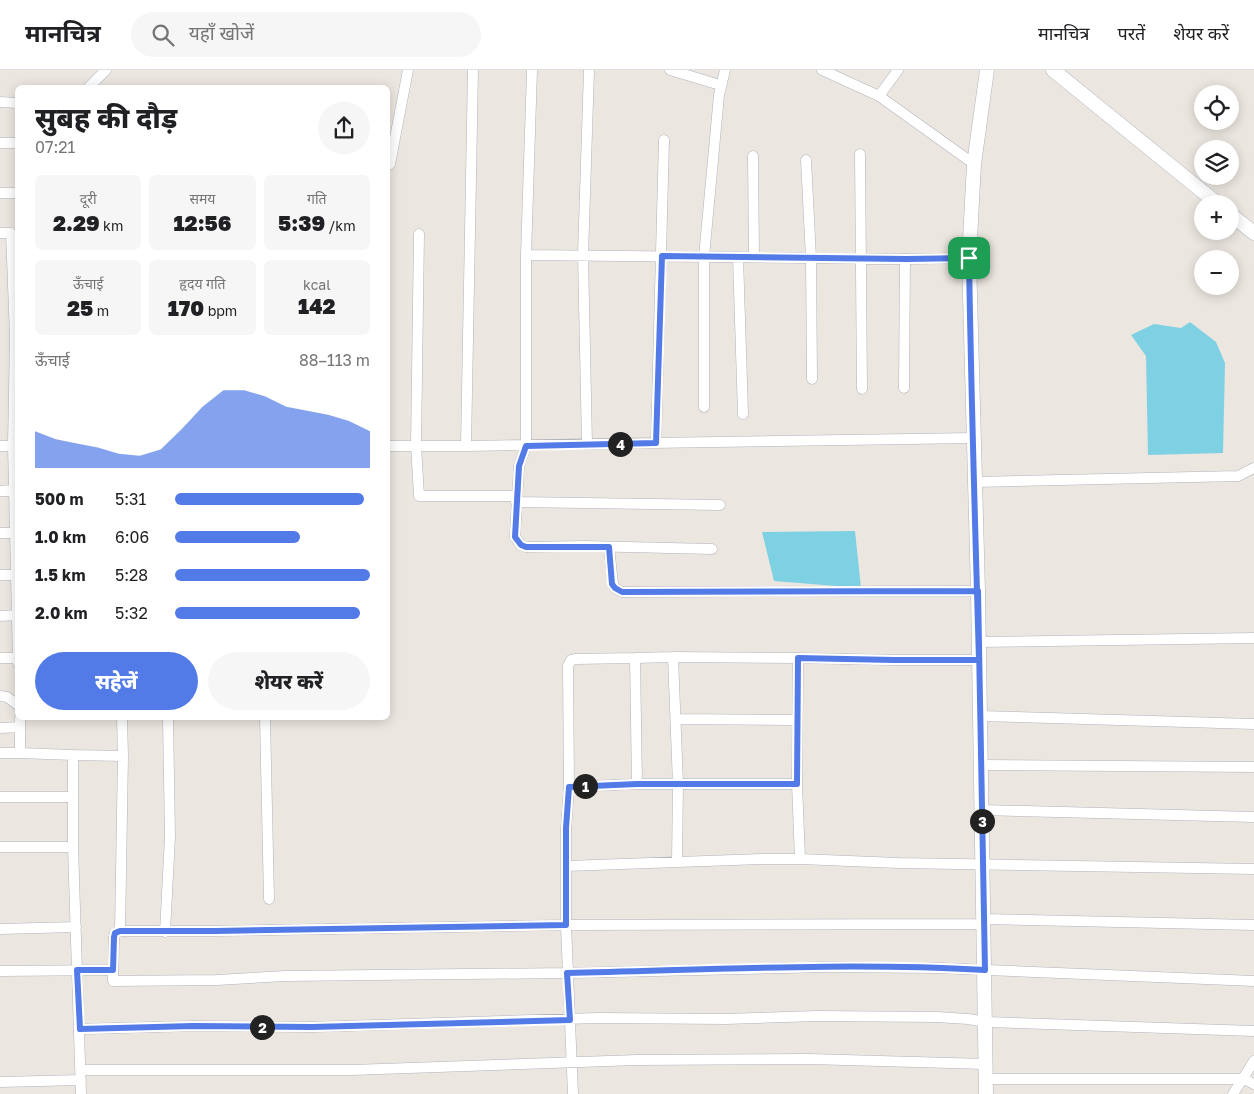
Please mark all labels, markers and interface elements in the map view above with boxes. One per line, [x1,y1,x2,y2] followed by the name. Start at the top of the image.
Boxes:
[131,12,481,57] search box
[25,18,101,47] text: मानचित्र
[149,21,177,49] icon: search
[189,21,254,44] text: यहाँ खोजें
[1038,22,1089,44] text: मानचित्र
[1117,22,1145,44] text: परतें
[1173,22,1229,44] text: शेयर करें
[1194,85,1239,295] map controls
[1194,85,1239,130] button: locate
[35,101,177,134] text: सुबह की दौड़
[318,102,370,154] button: share
[35,137,75,157] text: 07:21
[1194,140,1239,185] button: layers
[80,190,97,207] text: दूरी
[190,190,215,207] text: समय
[307,190,327,207] text: गति
[1194,195,1239,240] button: +
[53,210,100,236] text: 2.29
[174,210,231,236] text: 12:56
[278,210,325,236] text: 5:39
[100,217,123,234] text: km
[325,217,356,234] text: /km
[948,237,990,279] pin
[955,244,983,272] icon: arrive
[1194,250,1239,295] button: −
[73,275,103,292] text: ऊँचाई
[179,275,226,292] text: हृदय गति
[303,276,331,293] text: kcal
[298,293,336,319] text: 142
[67,295,93,321] text: 25
[168,295,204,321] text: 170
[93,302,109,319] text: m
[204,302,237,319] text: bpm
[35,350,70,370] text: ऊँचाई
[299,350,370,370] text: 88–113 m
[608,432,632,456] pin: 4
[616,436,625,453] text: 4
[35,489,84,509] text: 500 m
[115,489,146,509] text: 5:31
[35,527,86,547] text: 1.0 km
[115,527,149,547] text: 6:06
[35,565,85,585] text: 1.5 km
[115,565,148,585] text: 5:28
[35,603,88,623] text: 2.0 km
[115,603,148,623] text: 5:32
[35,652,198,710] button: सहेजें
[208,652,370,710] button: शेयर करें
[572,774,598,798] pin: 1
[582,778,589,795] text: 1
[970,808,994,834] pin: 3
[978,813,987,830] text: 3
[250,1014,274,1040] pin: 2
[258,1019,267,1036] text: 2

